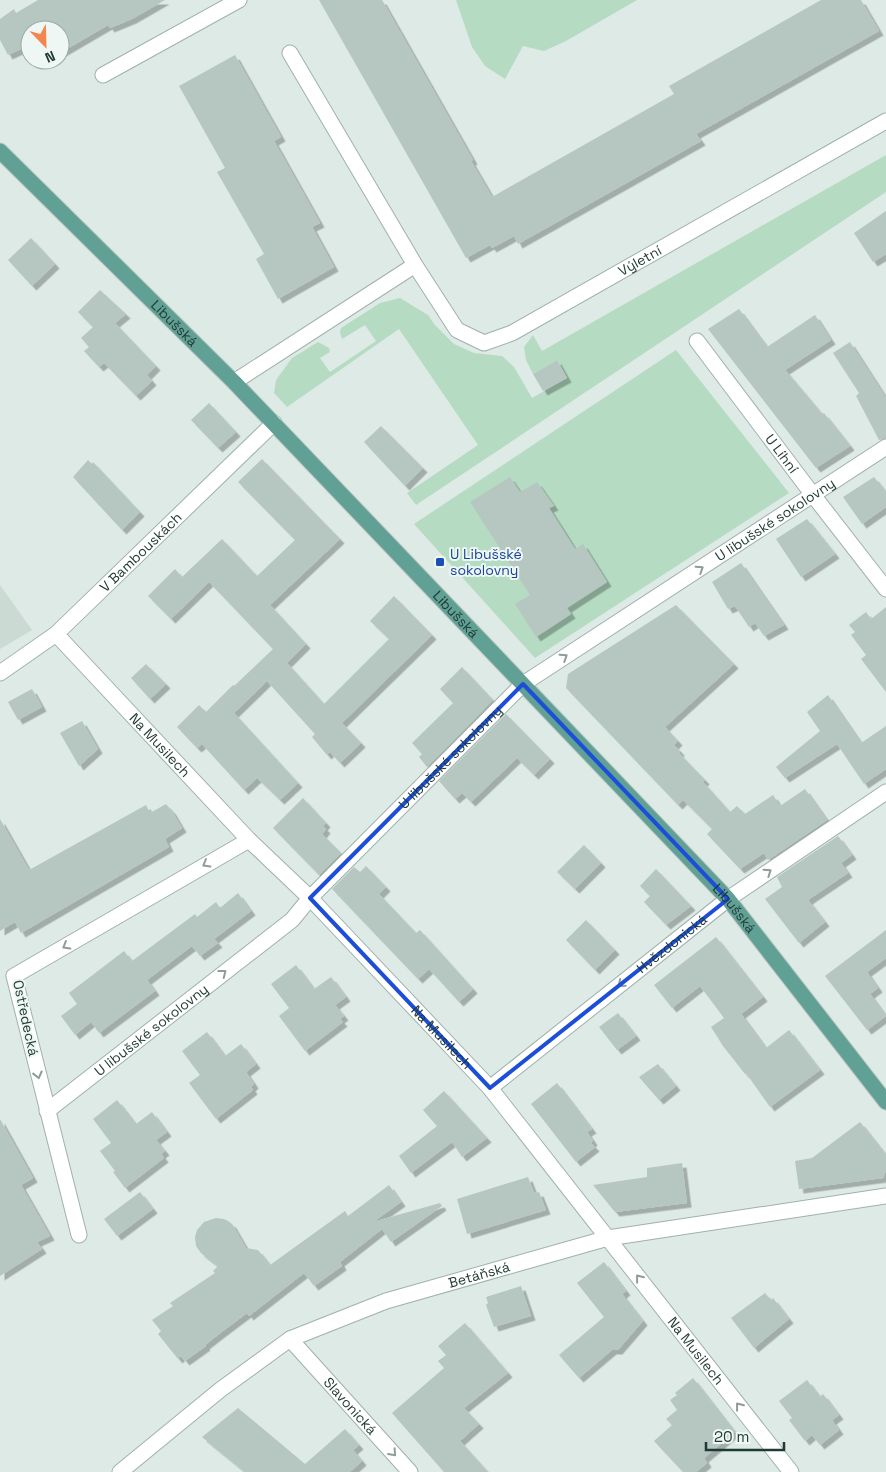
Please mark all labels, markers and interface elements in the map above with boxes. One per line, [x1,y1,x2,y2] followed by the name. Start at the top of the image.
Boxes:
[20,20,70,70] north arrow
[42,47,58,67] text: N
[615,241,665,280] street label: Výletní
[147,296,202,350] street label: Libušská
[761,430,803,477] street label: U Líhní
[712,474,838,565] street label: U libušské sokolovny
[96,508,185,596] street label: V Bambouskách
[450,545,522,579] place label: U Libušské sokolovny
[434,556,446,568] marker: U Libušské sokolovny
[695,565,704,575] one-way arrow
[429,587,483,642] street label: Libušská
[559,654,568,664] one-way arrow
[395,701,506,813] street label: U libušské sokolovny
[126,709,194,781] street label: Na Musilech
[203,858,212,868] one-way arrow
[762,869,772,878] one-way arrow
[709,880,760,937] street label: Libušská
[633,910,711,977] street label: Hvězdonická
[62,939,71,949] one-way arrow
[218,970,227,979] one-way arrow
[9,978,43,1058] street label: Ostředecká
[618,978,627,986] one-way arrow
[91,980,212,1080] street label: U libušské sokolovny
[407,1001,476,1073] street label: Na Musilech
[32,1071,43,1080] one-way arrow
[446,1257,512,1292] street label: Betáňská
[637,1275,645,1284] one-way arrow
[664,1313,728,1388] street label: Na Musilech
[320,1373,381,1438] street label: Slavonická
[737,1403,745,1412] one-way arrow
[706,1420,784,1452] scale bar
[714,1427,749,1446] text: 20 m
[387,1448,396,1457] one-way arrow

